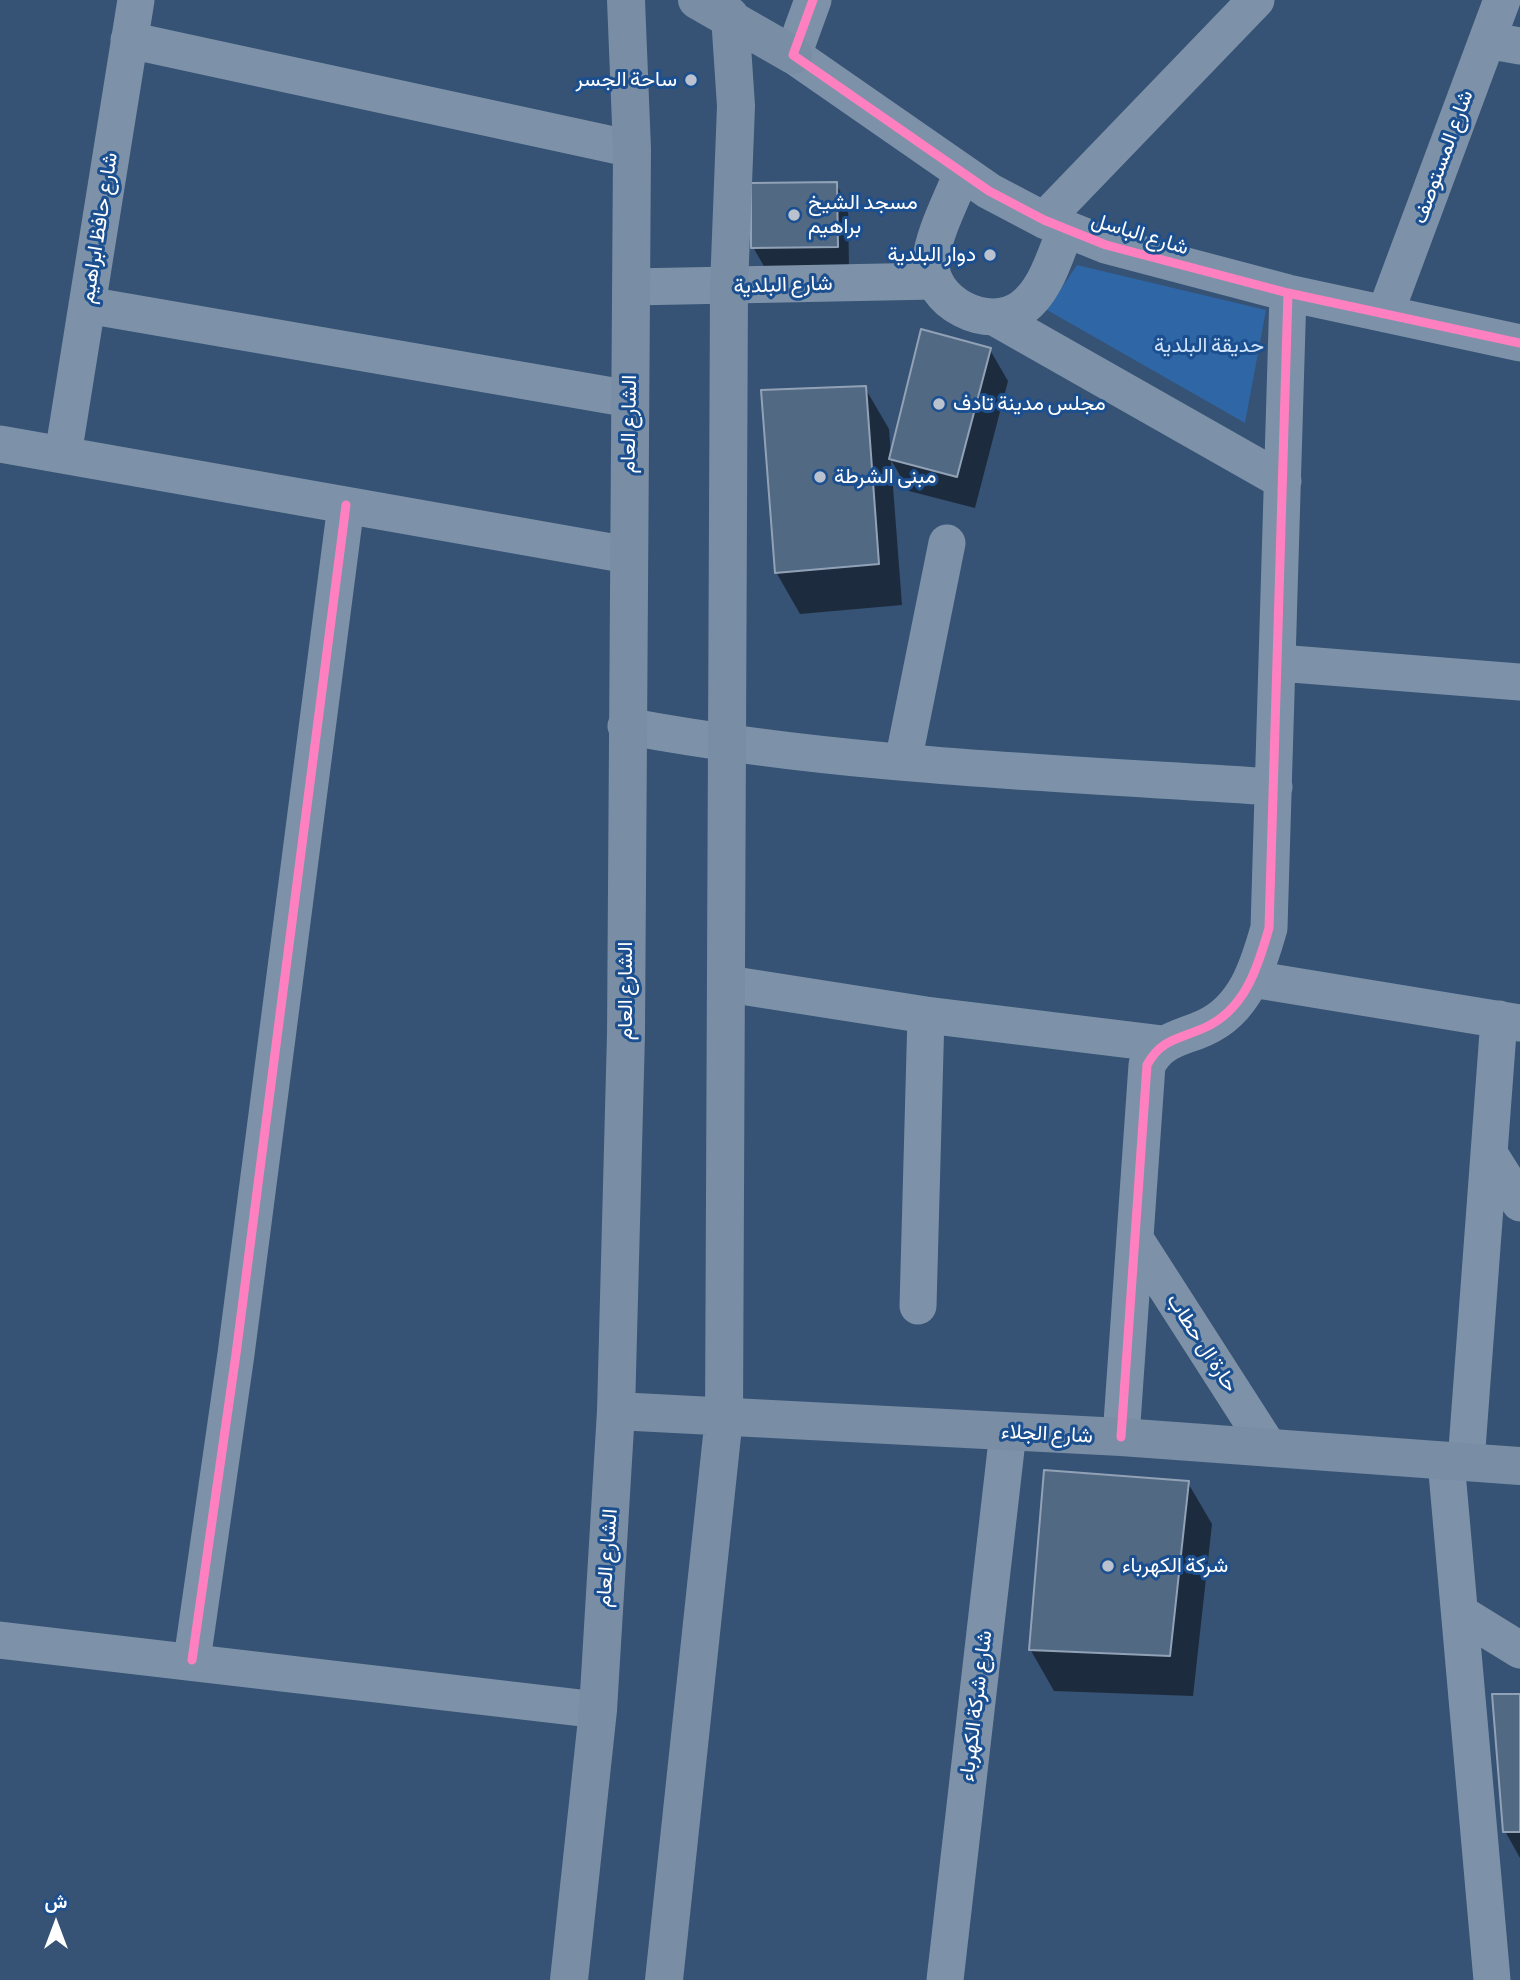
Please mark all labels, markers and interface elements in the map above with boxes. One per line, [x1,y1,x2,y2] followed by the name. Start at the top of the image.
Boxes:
[575,67,677,93] place label: ساحة الجسر
[683,72,699,88] marker: ساحة الجسر
[1407,87,1479,227] street label: شارع المستوصف
[75,151,123,305] street label: شارع حافظ ابراهيم
[808,190,918,240] place label: مسجد الشيخ براهيم
[786,207,802,223] marker: مسجد الشيخ براهيم
[1088,207,1192,261] street label: شارع الباسل
[888,242,976,268] place label: دوار البلدية
[982,247,998,263] marker: دوار البلدية
[733,271,833,299] street label: شارع البلدية
[1154,333,1264,359] park label: حديقة البلدية
[616,374,642,474] street label: الشارع العام
[953,391,1106,417] place label: مجلس مدينة تادف
[931,396,947,412] marker: مجلس مدينة تادف
[834,464,936,490] place label: مبنى الشرطة
[812,469,828,485] marker: مبنى الشرطة
[613,942,639,1040] street label: الشارع العام
[1161,1289,1243,1397] street label: حارة ال حطاب
[1000,1419,1094,1449] street label: شارع الجلاء
[591,1508,623,1608] street label: الشارع العام
[1122,1553,1228,1579] place label: شركة الكهرباء
[1100,1558,1116,1574] marker: شركة الكهرباء
[954,1629,998,1783] street label: شارع شركة الكهرباء
[21,1889,91,1959] north arrow
[45,1893,67,1912] text: ش

